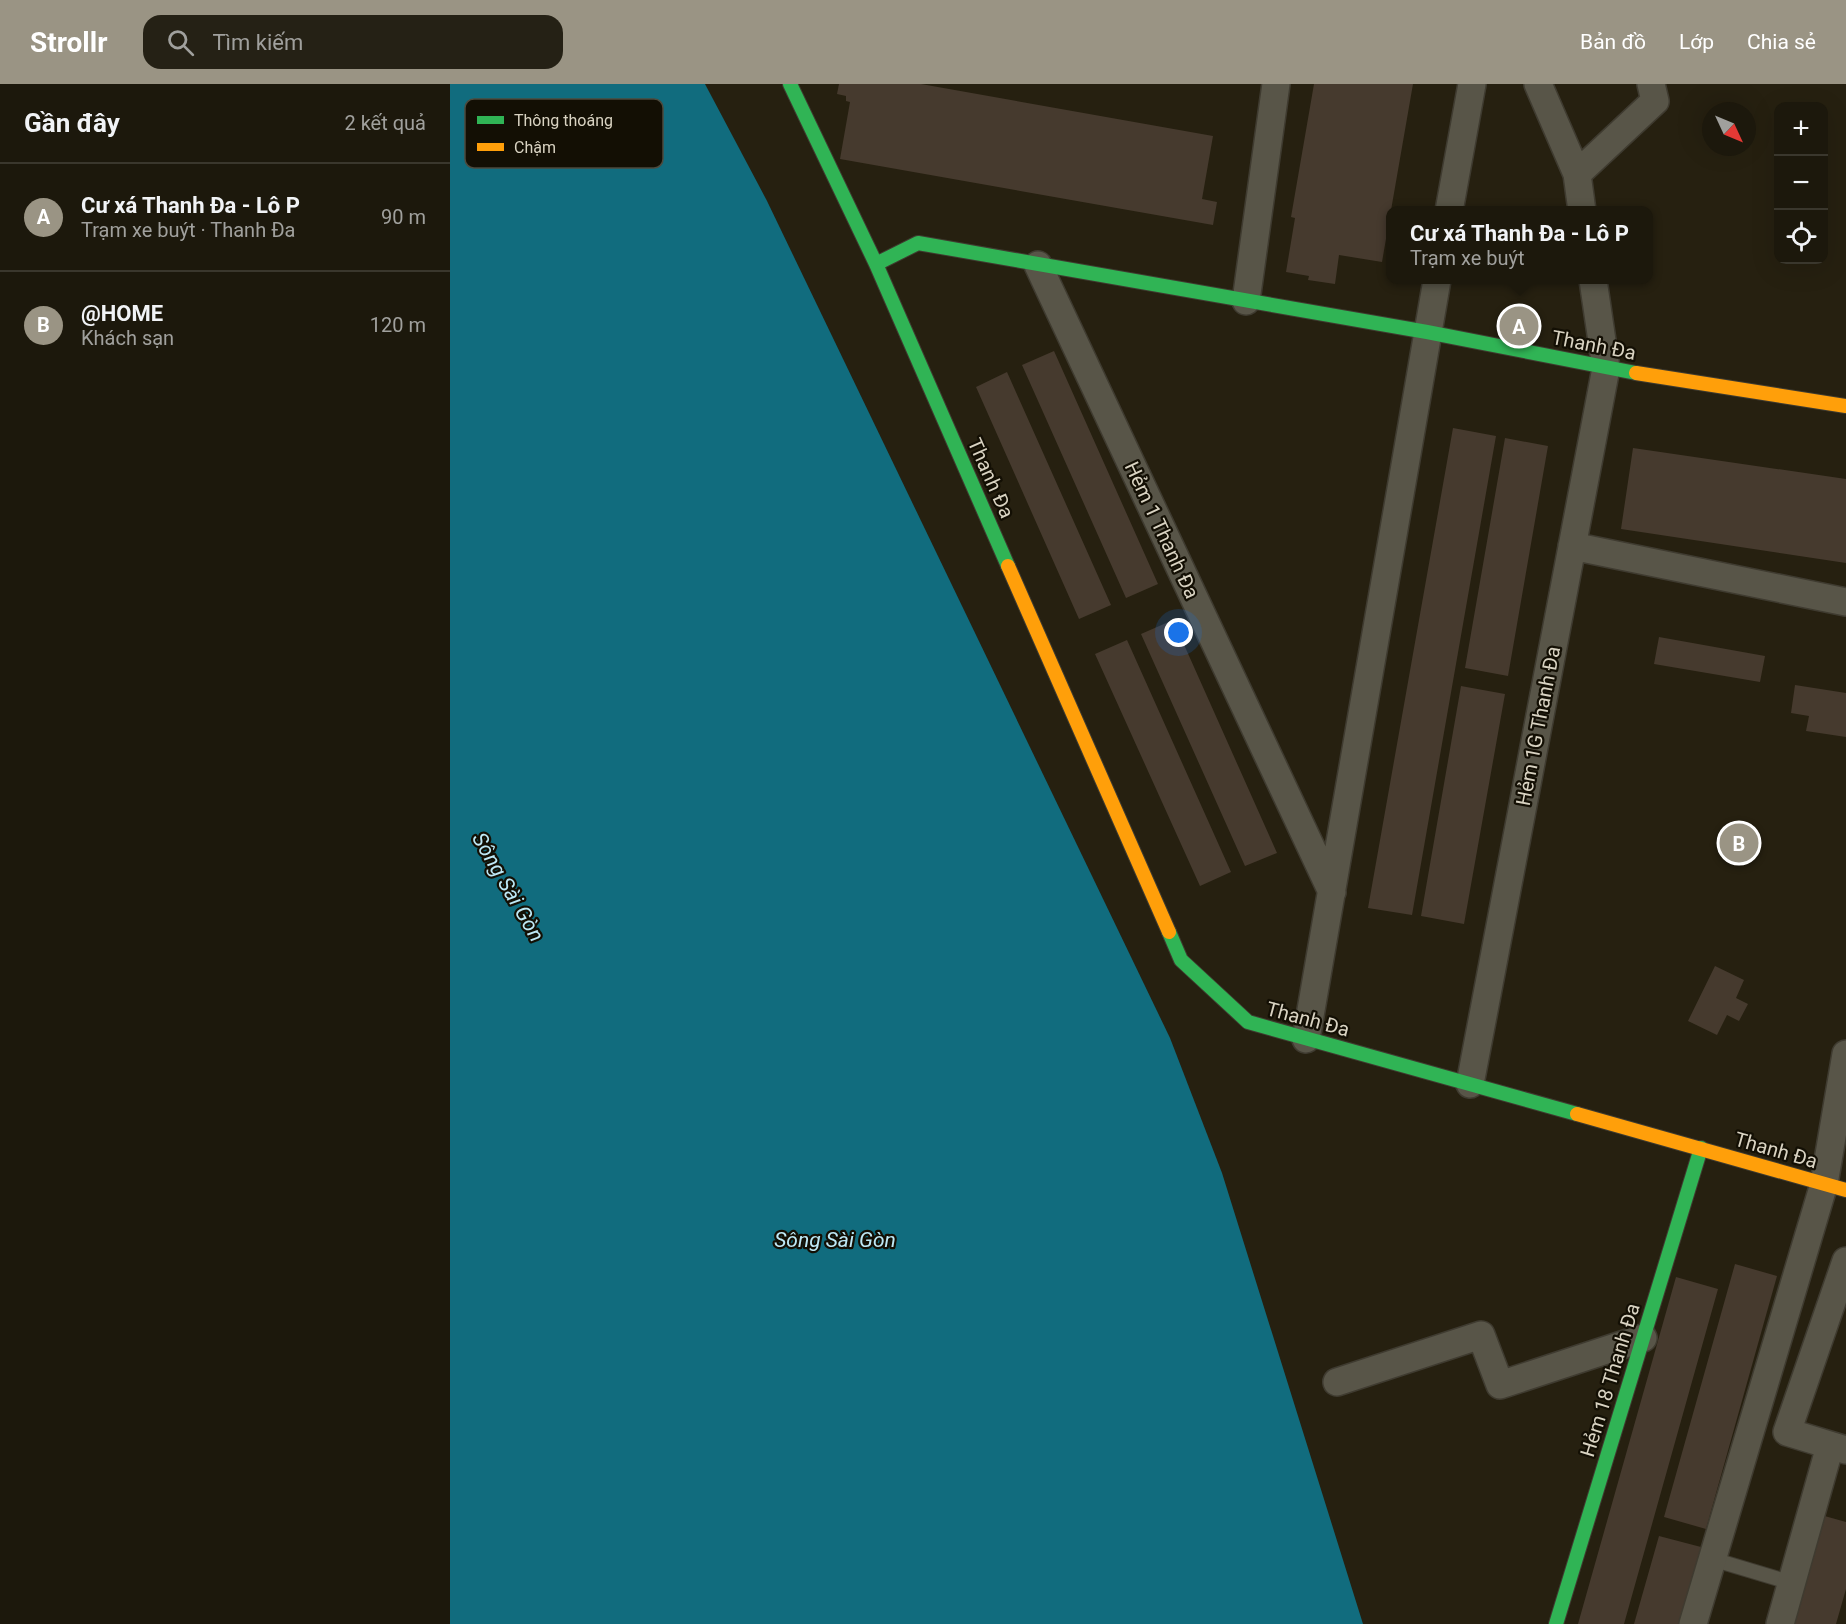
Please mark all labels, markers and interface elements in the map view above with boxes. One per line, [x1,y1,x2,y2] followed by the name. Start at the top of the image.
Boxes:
[143,15,563,69] search box
[30,26,107,59] text: Strollr
[164,26,197,59] icon: search
[212,30,303,55] text: Tìm kiếm
[1580,30,1646,54] text: Bản đồ
[1679,30,1714,54] text: Lớp
[1747,30,1816,54] text: Chia sẻ
[465,99,663,168] legend
[1702,102,1756,156] north arrow
[1774,102,1828,264] map controls
[1774,102,1828,156] button: +
[24,108,120,138] text: Gần đây
[344,111,426,135] text: 2 kết quả
[514,111,613,130] text: Thông thoáng
[514,138,556,157] text: Chậm
[1774,156,1828,210] button: −
[81,193,300,218] text: Cư xá Thanh Đa - Lô P
[37,205,50,229] text: A
[381,205,426,229] text: 90 m
[1386,206,1653,284] popup
[1774,210,1828,264] button: locate
[81,218,295,242] text: Trạm xe buýt · Thanh Đa
[1410,221,1629,246] text: Cư xá Thanh Đa - Lô P
[1410,246,1525,270] text: Trạm xe buýt
[81,301,163,326] text: @HOME
[1500,304,1538,348] pin: A
[37,313,50,337] text: B
[370,313,426,337] text: 120 m
[1550,325,1638,365] street label: Thanh Đa
[81,326,174,350] text: Khách sạn
[963,434,1019,522] street label: Thanh Đa
[1120,458,1204,602] street label: Hẻm 1 Thanh Đa
[1164,618,1193,647] your location
[1511,644,1565,808] street label: Hẻm 1G Thanh Đa
[1720,820,1758,866] pin: B
[467,828,549,946] water label: Sông Sài Gòn
[1264,996,1352,1042] street label: Thanh Đa
[1732,1127,1820,1173] street label: Thanh Đa
[774,1228,896,1252] water label: Sông Sài Gòn
[1575,1300,1645,1460] street label: Hẻm 18 Thanh Đa

